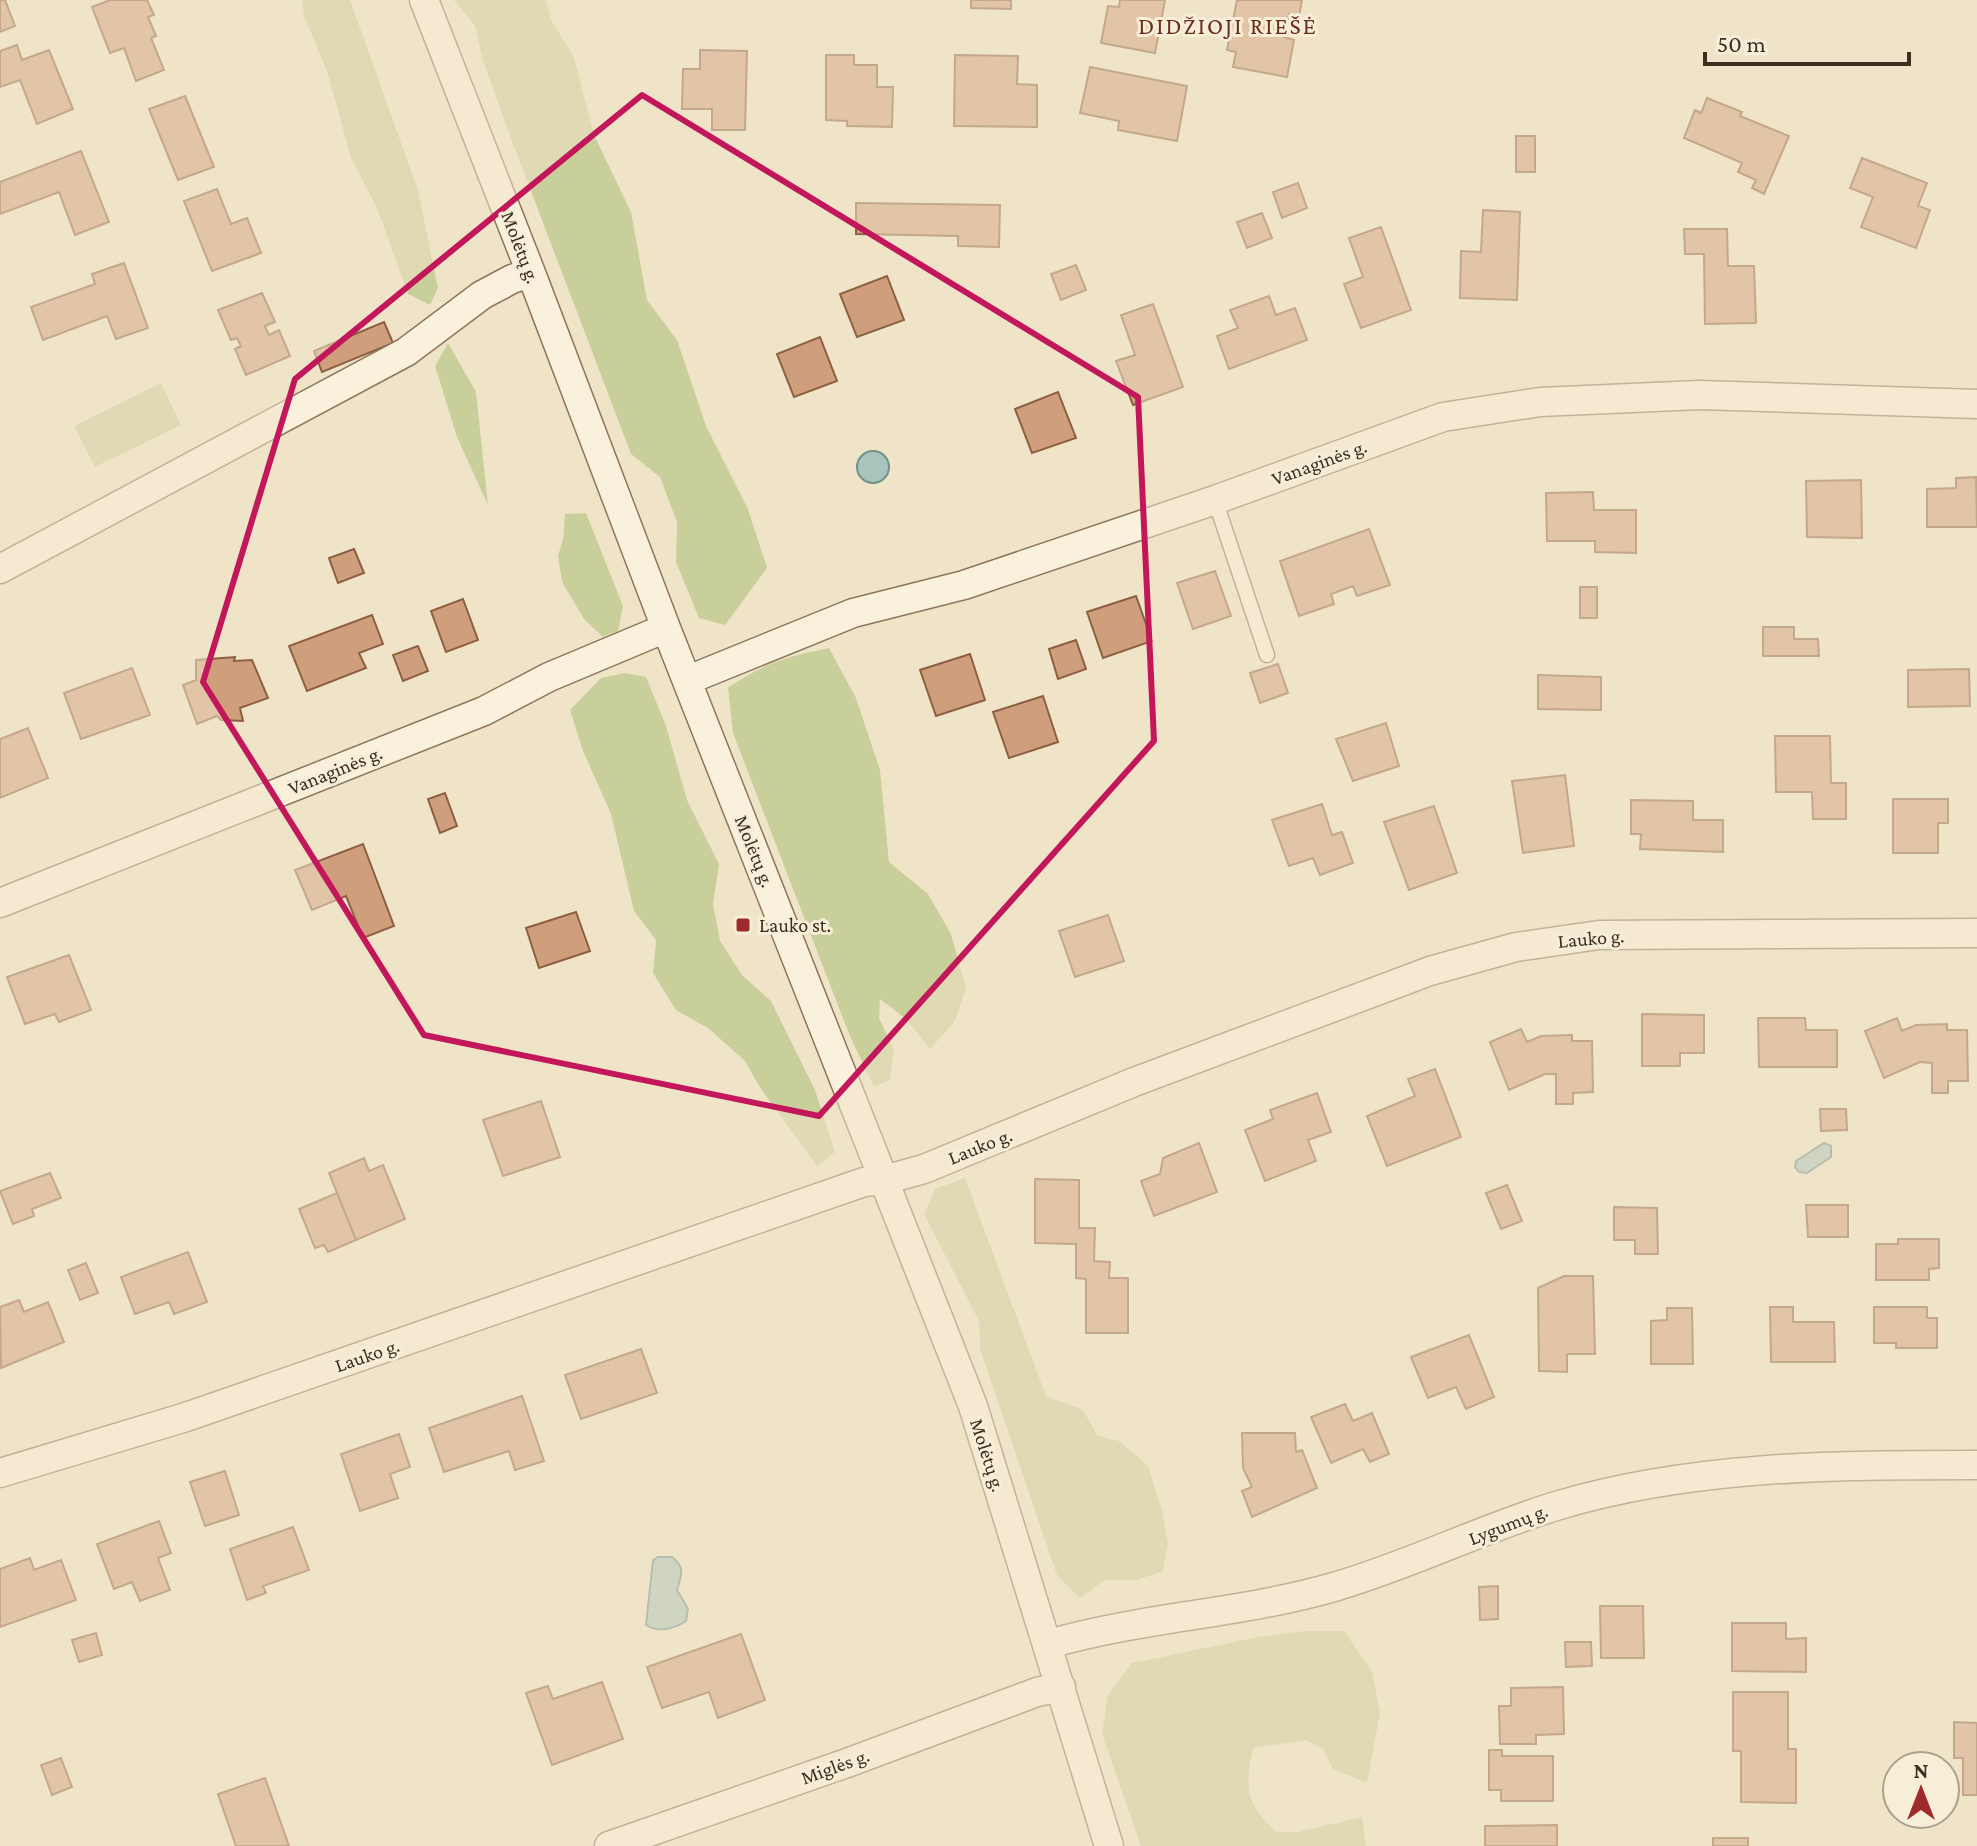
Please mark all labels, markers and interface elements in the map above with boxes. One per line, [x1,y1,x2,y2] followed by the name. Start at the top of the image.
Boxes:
[1138,12,1318,39] district label: DIDŽIOJI RIEŠĖ
[1705,16,1909,66] scale bar
[1717,30,1766,57] text: 50 m
[496,208,545,287] street label: Molėtų g.
[1268,435,1370,490] street label: Vanaginės g.
[285,741,386,800] street label: Vanaginės g.
[730,812,779,890] street label: Molėtų g.
[759,914,831,936] place label: Lauko st.
[734,916,752,934] marker: Lauko st.
[1557,924,1625,953] street label: Lauko g.
[945,1123,1015,1170] street label: Lauko g.
[332,1334,403,1377] street label: Lauko g.
[965,1416,1010,1495] street label: Molėtų g.
[1465,1499,1551,1550] street label: Lygumų g.
[798,1744,873,1789] street label: Miglės g.
[1881,1750,1961,1830] north arrow
[1914,1758,1929,1783] text: N

